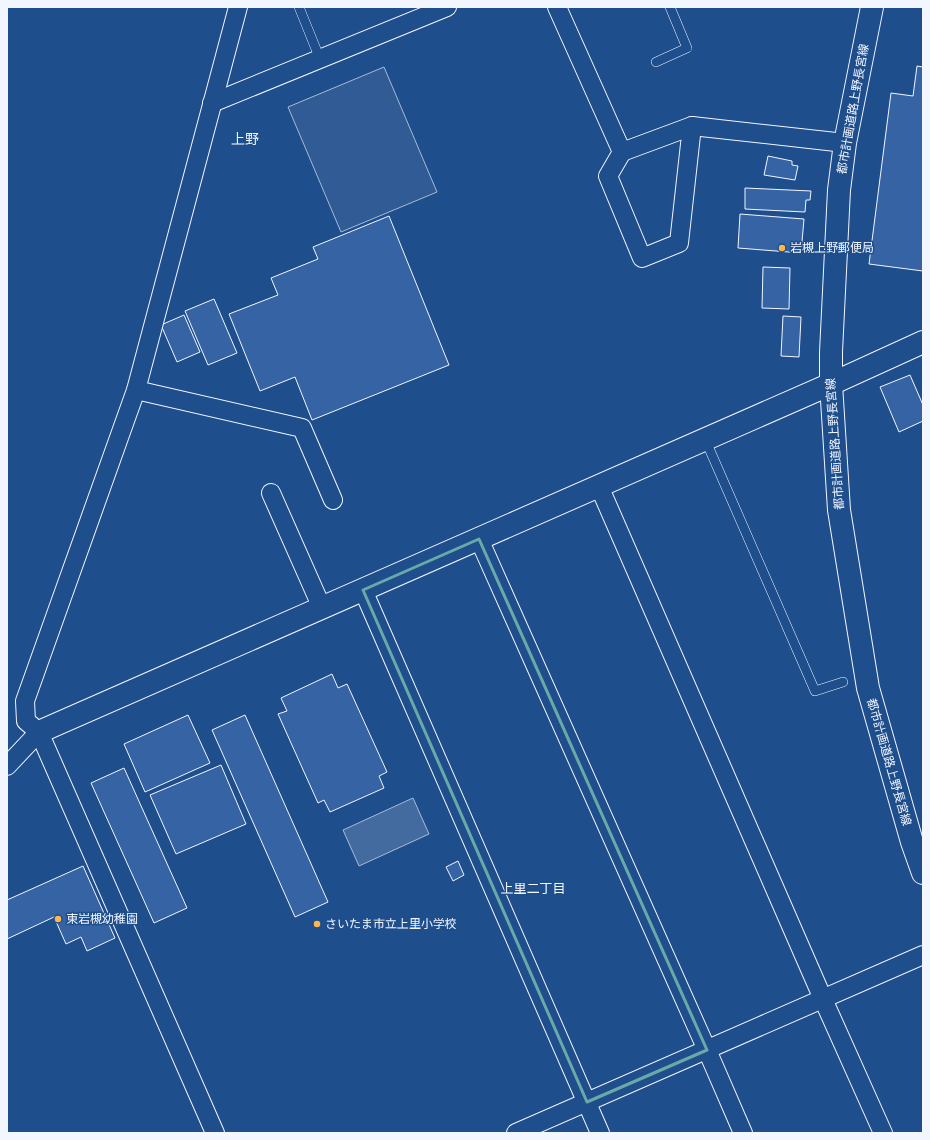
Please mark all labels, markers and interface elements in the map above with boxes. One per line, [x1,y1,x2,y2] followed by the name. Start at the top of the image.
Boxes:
[835,43,871,175] street label: 都市計画道路上野長宮線
[231,131,259,147] district label: 上野
[790,241,874,255] place label: 岩槻上野郵便局
[777,243,787,253] marker: 岩槻上野郵便局
[823,378,847,510] street label: 都市計画道路上野長宮線
[864,697,914,827] street label: 都市計画道路上野長宮線
[500,881,566,896] district label: 上里二丁目
[66,912,138,926] place label: 東岩槻幼稚園
[53,914,63,924] marker: 東岩槻幼稚園
[325,917,457,931] place label: さいたま市立上里小学校
[312,919,322,929] marker: さいたま市立上里小学校

